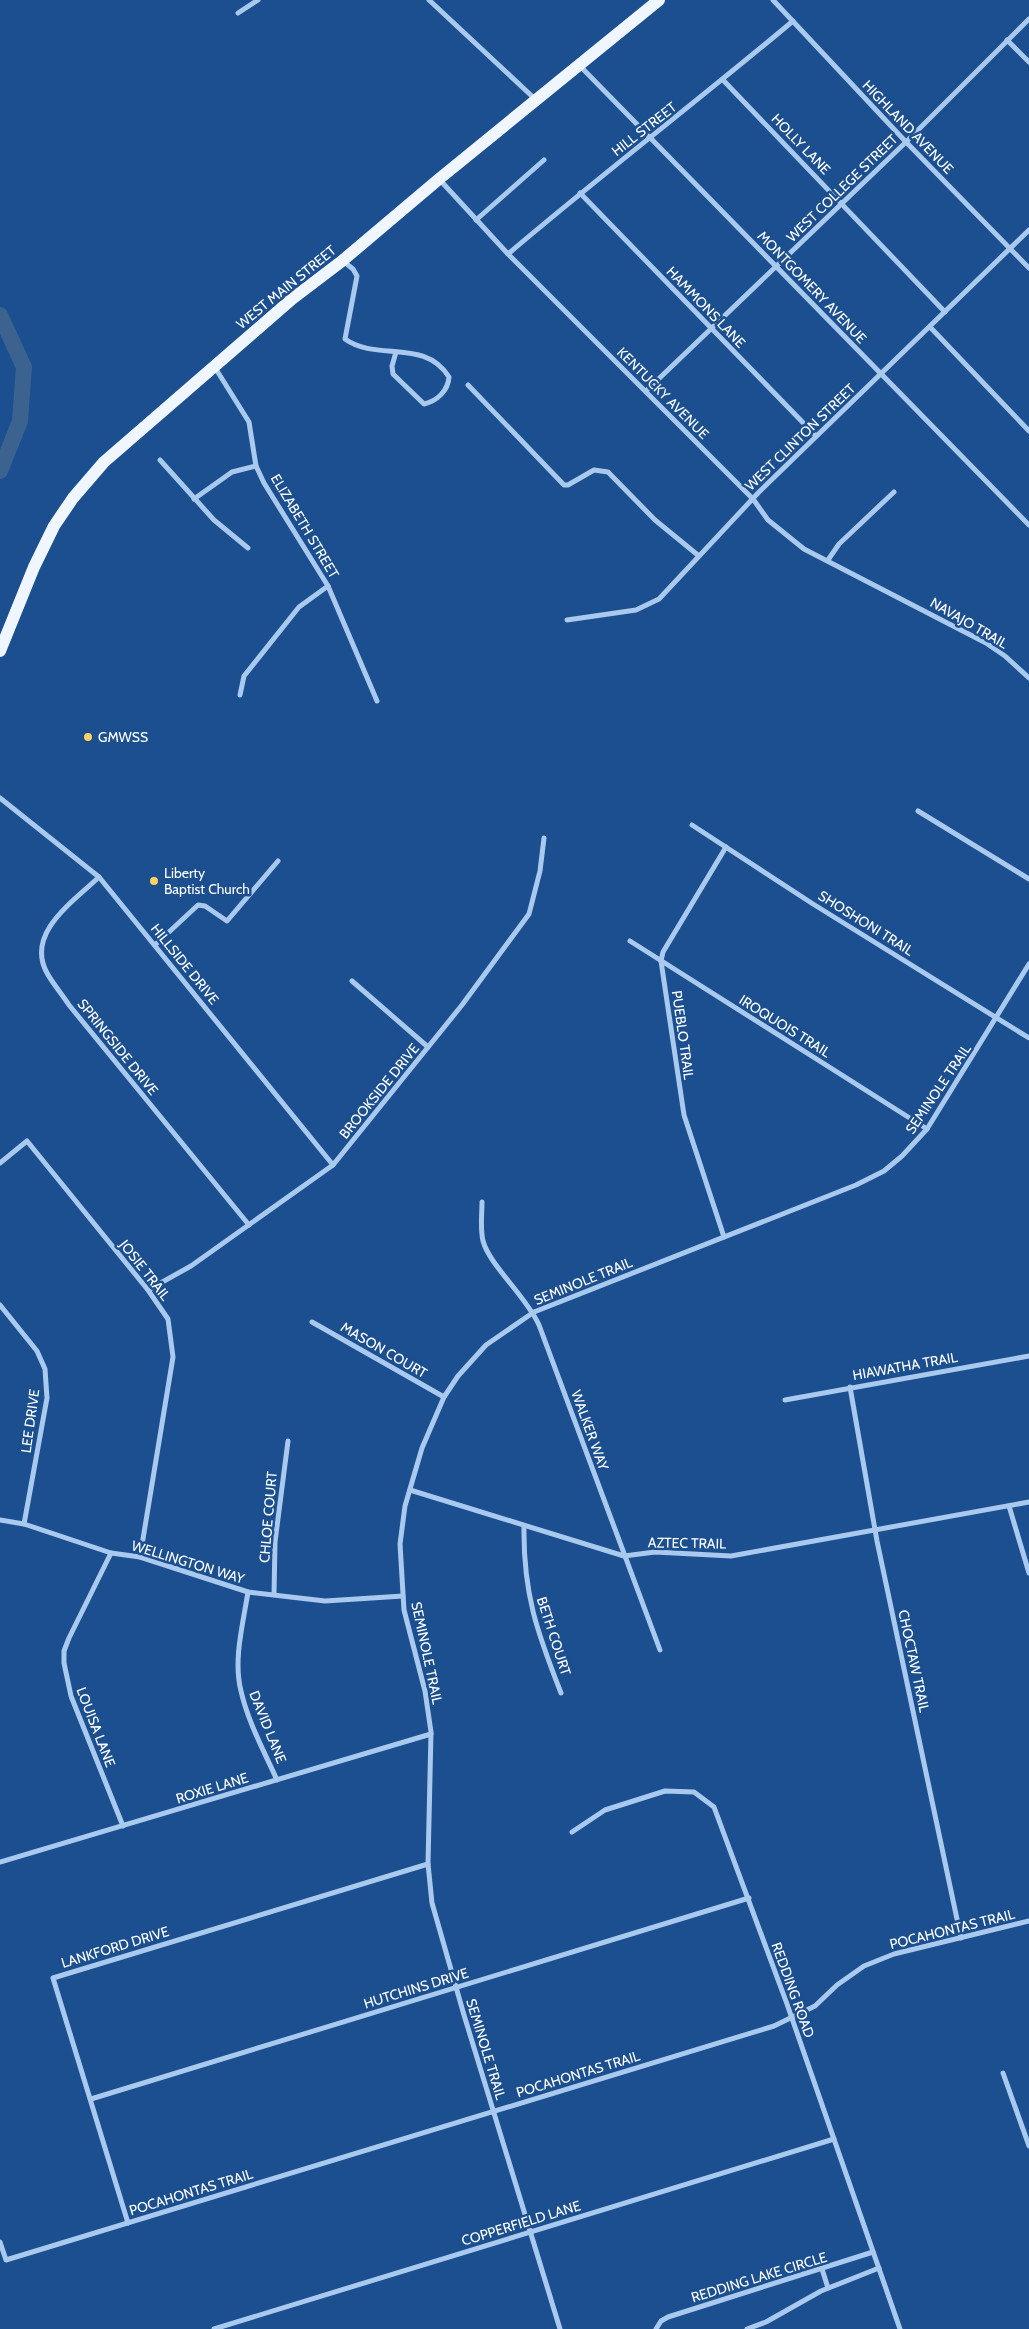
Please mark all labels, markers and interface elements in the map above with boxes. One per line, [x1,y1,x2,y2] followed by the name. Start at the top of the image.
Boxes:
[859,76,958,178] street label: HIGHLAND AVENUE
[608,98,681,160] street label: HILL STREET
[768,110,835,178] street label: HOLLY LANE
[783,130,902,246] street label: WEST COLLEGE STREET
[754,227,871,347] street label: MONTGOMERY AVENUE
[232,241,340,333] street label: WEST MAIN STREET
[663,262,750,352] street label: HAMMONS LANE
[613,343,713,443] street label: KENTUCKY AVENUE
[741,379,859,494] street label: WEST CLINTON STREET
[267,471,343,582] street label: ELIZABETH STREET
[927,593,1011,653] street label: NAVAJO TRAIL
[98,728,148,746] place label: GMWSS
[82,731,94,743] marker: GMWSS
[164,864,250,898] place label: Liberty Baptist Church
[148,875,160,887] marker: Liberty Baptist Church
[815,886,917,960] street label: SHOSHONI TRAIL
[147,920,223,1008] street label: HILLSIDE DRIVE
[668,989,698,1081] street label: PUEBLO TRAIL
[736,991,834,1061] street label: IROQUOIS TRAIL
[74,995,163,1099] street label: SPRINGSIDE DRIVE
[335,1039,423,1142] street label: BROOKSIDE DRIVE
[901,1041,975,1137] street label: SEMINOLE TRAIL
[115,1235,174,1304] street label: JOSIE TRAIL
[531,1253,635,1309] street label: SEMINOLE TRAIL
[337,1318,431,1382] street label: MASON COURT
[851,1348,959,1384] street label: HIAWATHA TRAIL
[567,1387,613,1474] street label: WALKER WAY
[17,1388,43,1454] street label: LEE DRIVE
[255,1470,281,1564] street label: CHLOE COURT
[648,1533,726,1553] street label: AZTEC TRAIL
[129,1536,248,1588] street label: WELLINGTON WAY
[533,1594,575,1678] street label: BETH COURT
[407,1600,447,1706] street label: SEMINOLE TRAIL
[894,1608,934,1714] street label: CHOCTAW TRAIL
[72,1684,120,1770] street label: LOUISA LANE
[245,1688,291,1766] street label: DAVID LANE
[174,1768,251,1808] street label: ROXIE LANE
[888,1905,1016,1953] street label: POCAHONTAS TRAIL
[59,1922,171,1972] street label: LANKFORD DRIVE
[767,1940,819,2040] street label: REDDING ROAD
[361,1963,471,2013] street label: HUTCHINS DRIVE
[462,1996,510,2102] street label: SEMINOLE TRAIL
[514,2047,642,2101] street label: POCAHONTAS TRAIL
[127,2165,255,2219] street label: POCAHONTAS TRAIL
[459,2196,583,2250] street label: COPPERFIELD LANE
[689,2248,829,2306] street label: REDDING LAKE CIRCLE

